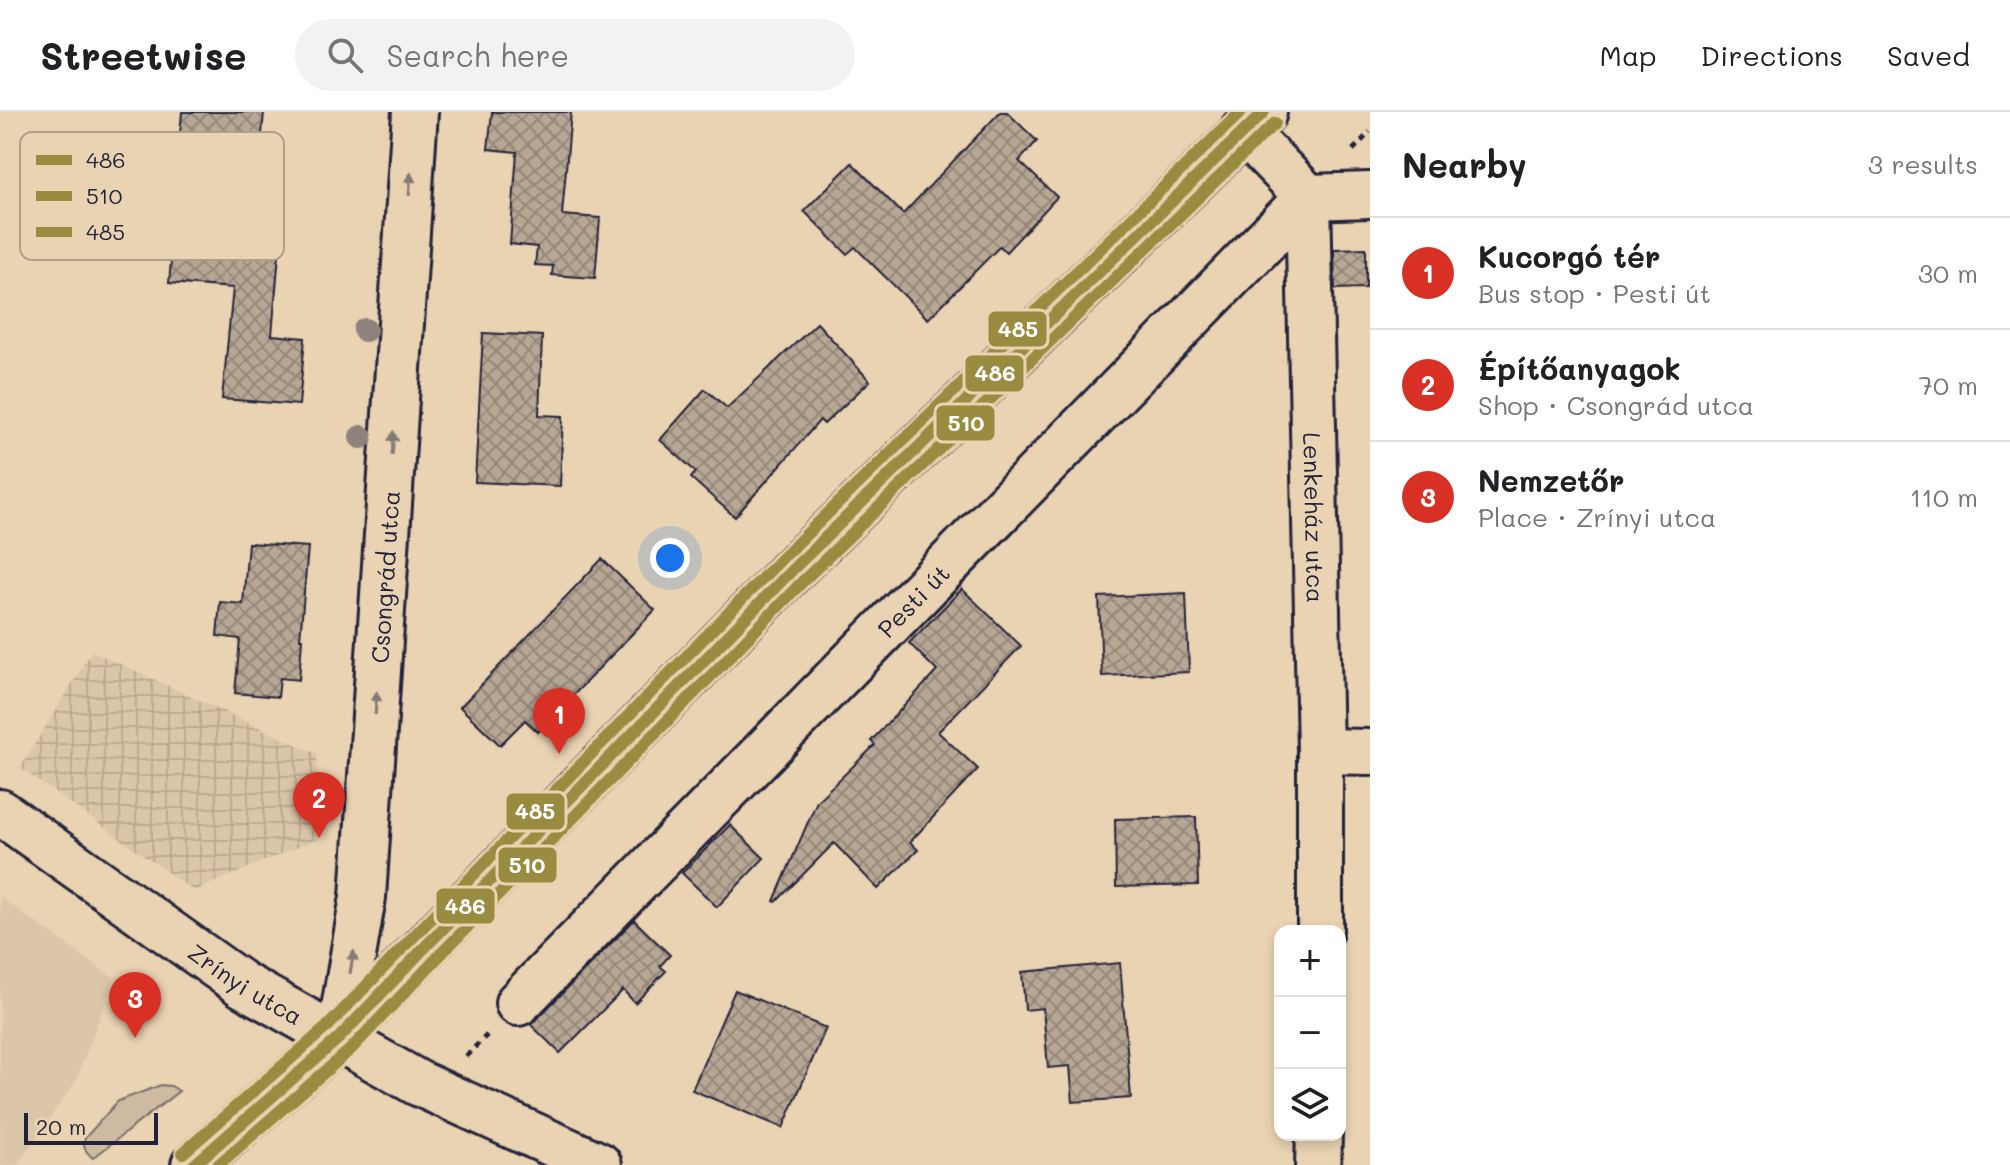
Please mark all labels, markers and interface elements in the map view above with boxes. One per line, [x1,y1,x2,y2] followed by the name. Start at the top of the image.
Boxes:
[295,19,855,91] search box
[40,30,247,80] text: Streetwise
[323,33,367,77] icon: search
[387,35,569,75] text: Search here
[1600,37,1657,73] text: Map
[1701,37,1843,73] text: Directions
[1887,37,1970,73] text: Saved
[20,132,284,260] legend
[1402,142,1527,187] text: Nearby
[86,145,126,174] text: 486
[1868,147,1978,181] text: 3 results
[404,171,417,196] one-way arrow
[86,181,122,210] text: 510
[86,217,125,246] text: 485
[1478,236,1660,276] text: Kucorgó tér
[1422,256,1434,290] text: 1
[1918,256,1978,290] text: 30 m
[1478,276,1711,310] text: Bus stop · Pesti út
[987,310,1048,348] line badge: 485
[998,314,1038,343] text: 485
[1478,348,1681,388] text: Építőanyagok
[964,354,1025,393] line badge: 486
[975,358,1015,387] text: 486
[1421,368,1435,402] text: 2
[1918,368,1978,402] text: 70 m
[1478,388,1754,422] text: Shop · Csongrád utca
[935,404,996,442] line badge: 510
[948,408,984,437] text: 510
[387,430,400,455] one-way arrow
[1298,432,1332,603] street label: Lenkeház utca
[1478,460,1624,500] text: Nemzetőr
[1420,480,1436,514] text: 3
[1910,480,1978,514] text: 110 m
[363,489,405,664] street label: Csongrád utca
[1478,500,1716,534] text: Place · Zrínyi utca
[650,538,690,578] your location
[870,557,956,643] street label: Pesti út
[533,688,585,754] pin: 1
[370,690,383,715] one-way arrow
[293,772,345,838] pin: 2
[505,792,566,831] line badge: 485
[515,796,555,825] text: 485
[497,846,558,884] line badge: 510
[509,850,545,879] text: 510
[435,887,496,925] line badge: 486
[445,891,485,920] text: 486
[1274,925,1346,1141] map controls
[1274,925,1346,997] button: +
[183,936,309,1031] street label: Zrínyi utca
[346,949,359,974] one-way arrow
[109,972,161,1038] pin: 3
[1274,997,1346,1069] button: −
[1274,1069,1346,1141] button: layers
[24,1109,158,1145] scale bar
[36,1112,86,1141] text: 20 m

